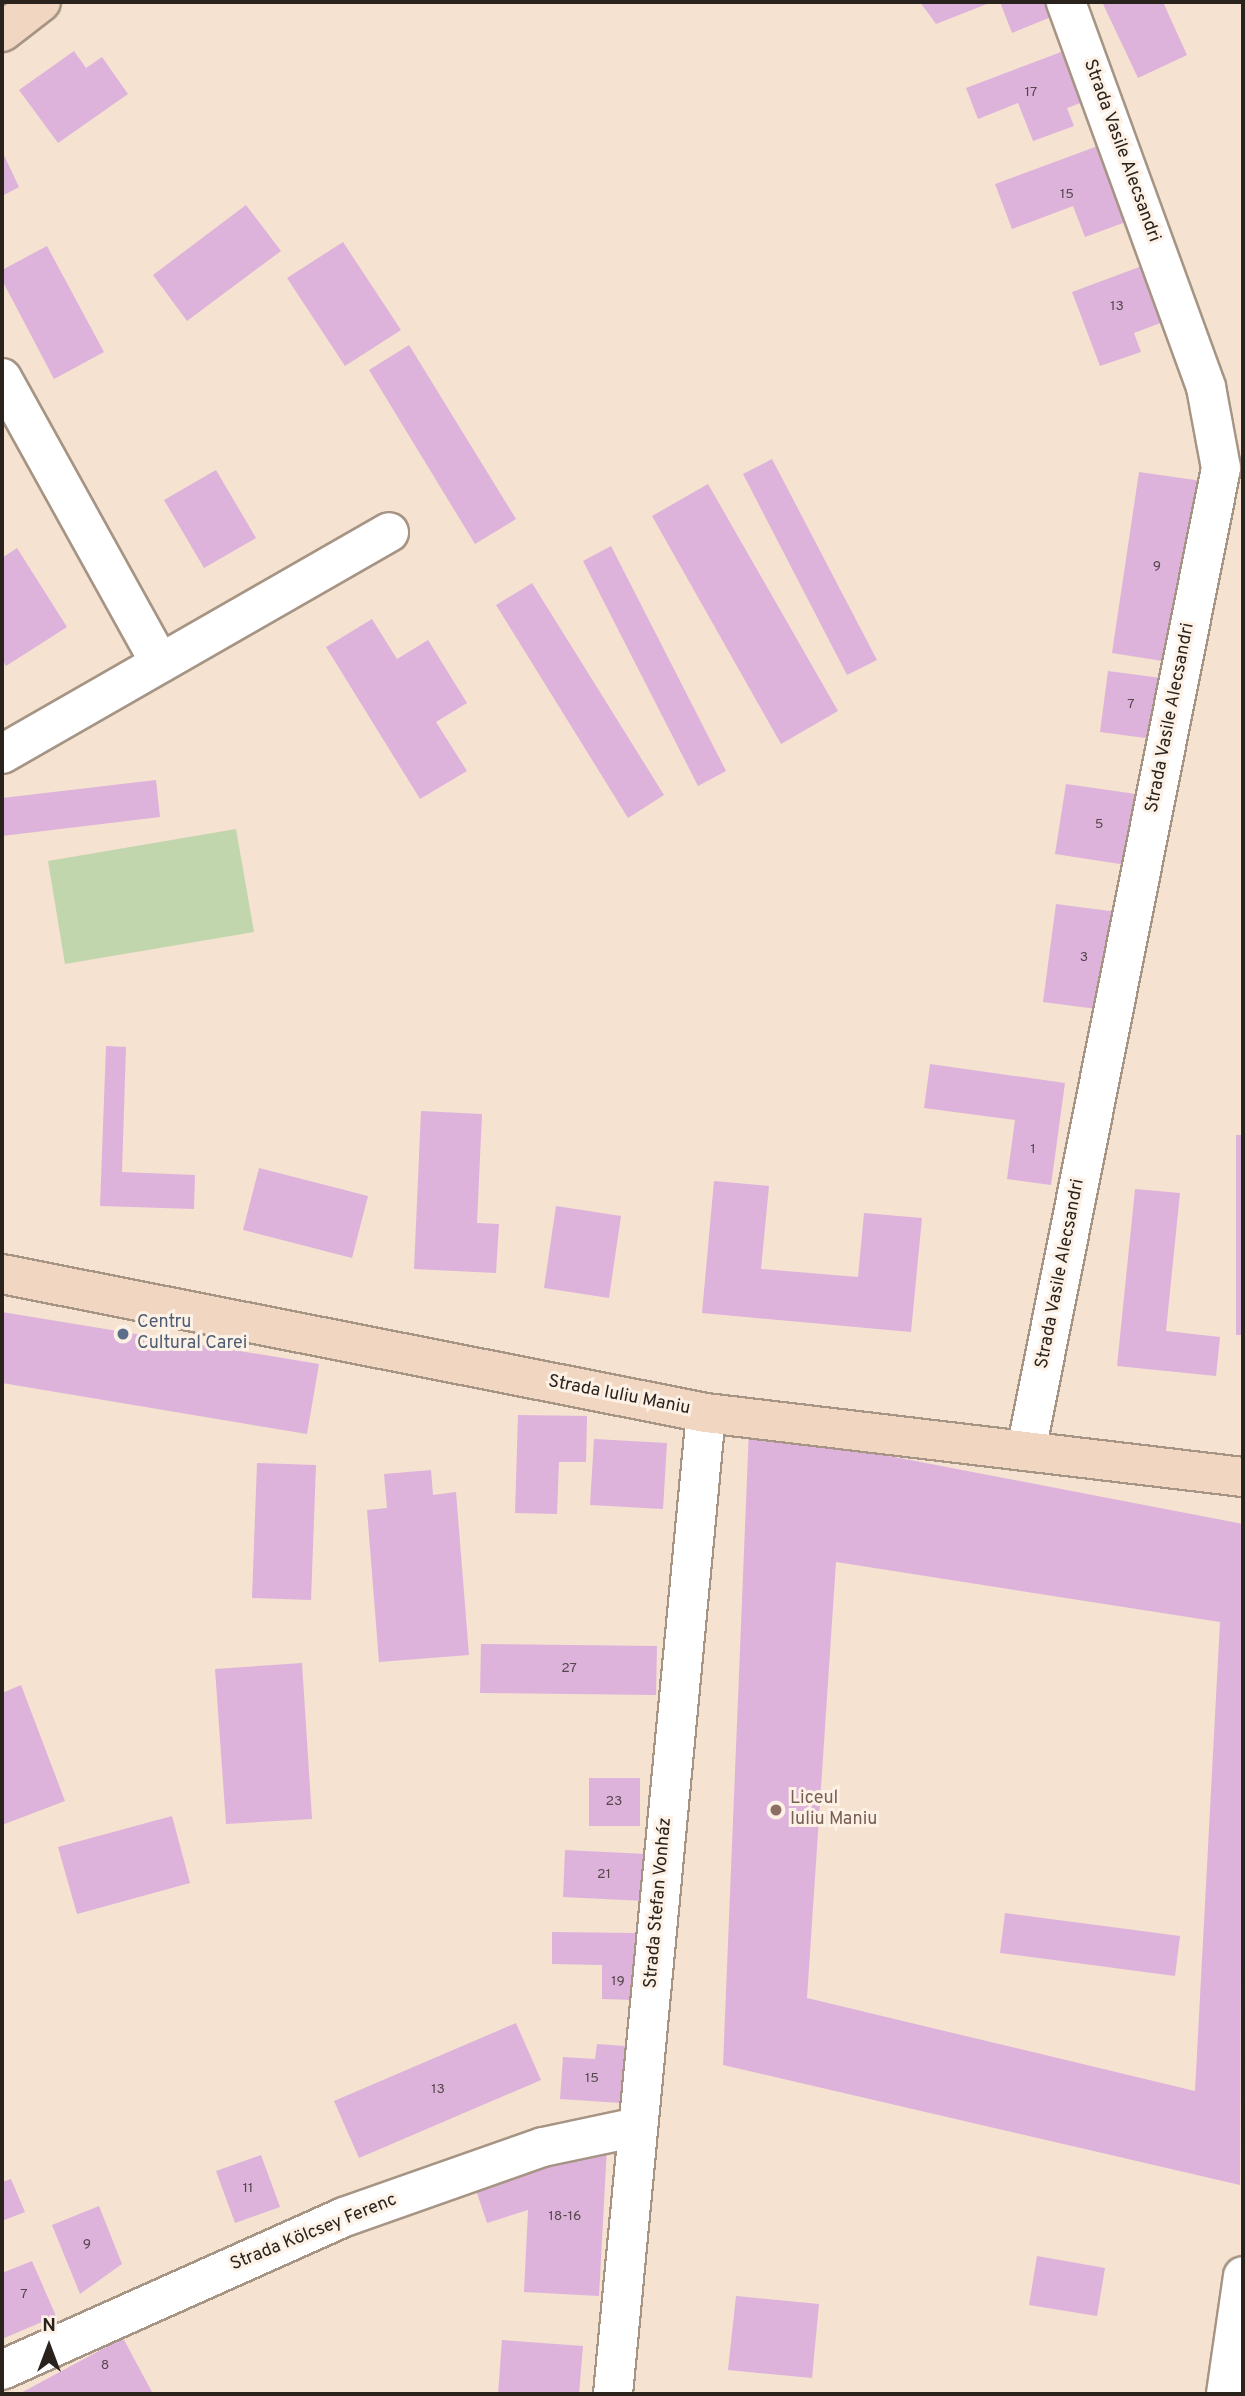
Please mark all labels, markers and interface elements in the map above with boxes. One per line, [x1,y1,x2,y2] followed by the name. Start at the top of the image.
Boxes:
[1078,56,1164,246] street label: Strada Vasile Alecsandri
[1025,85,1037,101] house number: 17
[1060,187,1074,203] house number: 15
[1110,299,1124,315] house number: 13
[1153,559,1161,575] house number: 9
[1142,621,1200,815] street label: Strada Vasile Alecsandri
[1127,697,1135,713] house number: 7
[1095,817,1103,833] house number: 5
[1080,950,1088,966] house number: 3
[1030,1142,1036,1158] house number: 1
[1032,1177,1090,1371] street label: Strada Vasile Alecsandri
[137,1313,247,1356] place label: Centru Cultural Carei
[115,1326,131,1342] marker: Centru Cultural Carei
[546,1372,692,1420] street label: Strada Iuliu Maniu
[561,1661,577,1677] house number: 27
[790,1789,877,1832] place label: Liceul Iuliu Maniu
[606,1794,622,1810] house number: 23
[768,1802,784,1818] marker: Liceul Iuliu Maniu
[641,1816,677,1990] street label: Strada Stefan Vonház
[597,1867,611,1883] house number: 21
[611,1974,625,1990] house number: 19
[585,2071,599,2087] house number: 15
[431,2082,445,2098] house number: 13
[243,2181,253,2197] house number: 11
[228,2190,400,2276] street label: Strada Kölcsey Ferenc
[549,2209,581,2225] house number: 18-16
[83,2237,91,2253] house number: 9
[20,2287,28,2303] house number: 7
[14,2312,84,2382] north arrow
[42,2314,56,2338] text: N
[101,2358,109,2374] house number: 8

